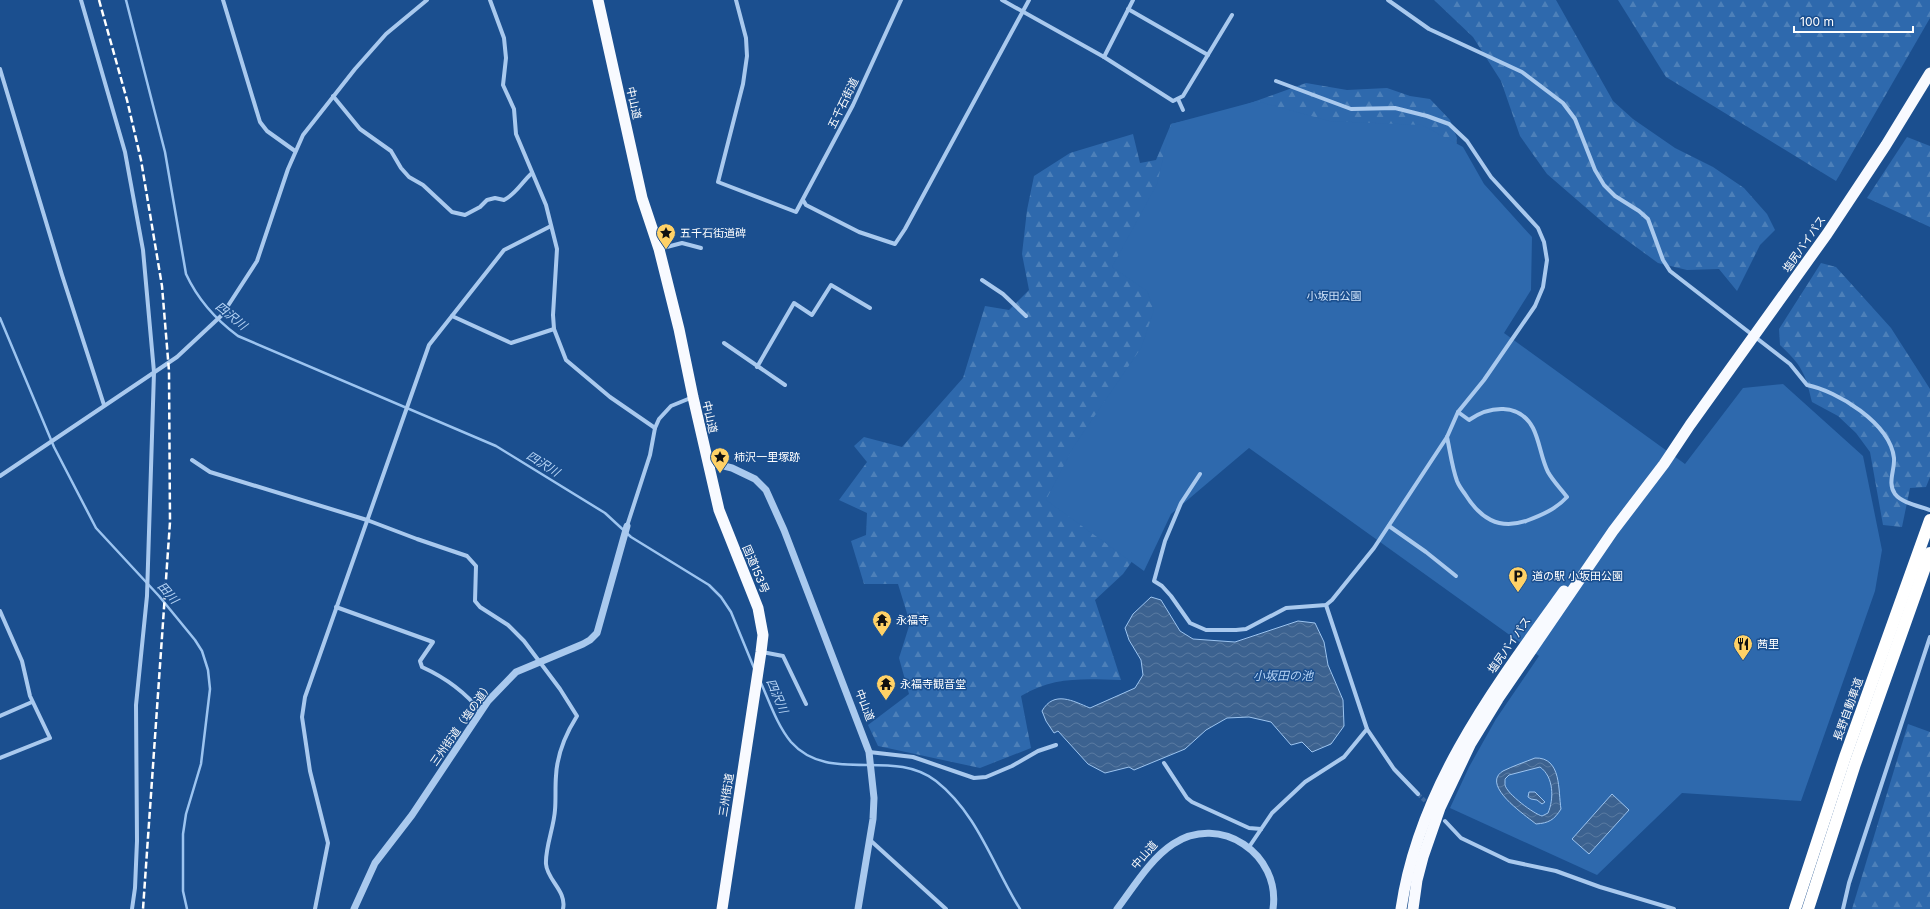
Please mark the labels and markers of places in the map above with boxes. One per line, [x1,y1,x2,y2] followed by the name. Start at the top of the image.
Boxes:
[655,222,677,250] place icon: 五千石街道碑
[680,226,746,240] place label: 五千石街道碑
[709,446,731,474] place icon: 柿沢一里塚跡
[734,450,800,464] place label: 柿沢一里塚跡
[1507,565,1529,593] parking icon: 道の駅 小坂田公園
[1532,569,1623,583] place label: 道の駅 小坂田公園
[871,609,893,637] temple icon: 永福寺
[896,613,929,627] place label: 永福寺
[1732,633,1754,661] restaurant icon: 茜里
[1757,637,1779,651] place label: 茜里
[875,673,897,701] temple icon: 永福寺観音堂
[900,677,966,691] place label: 永福寺観音堂

